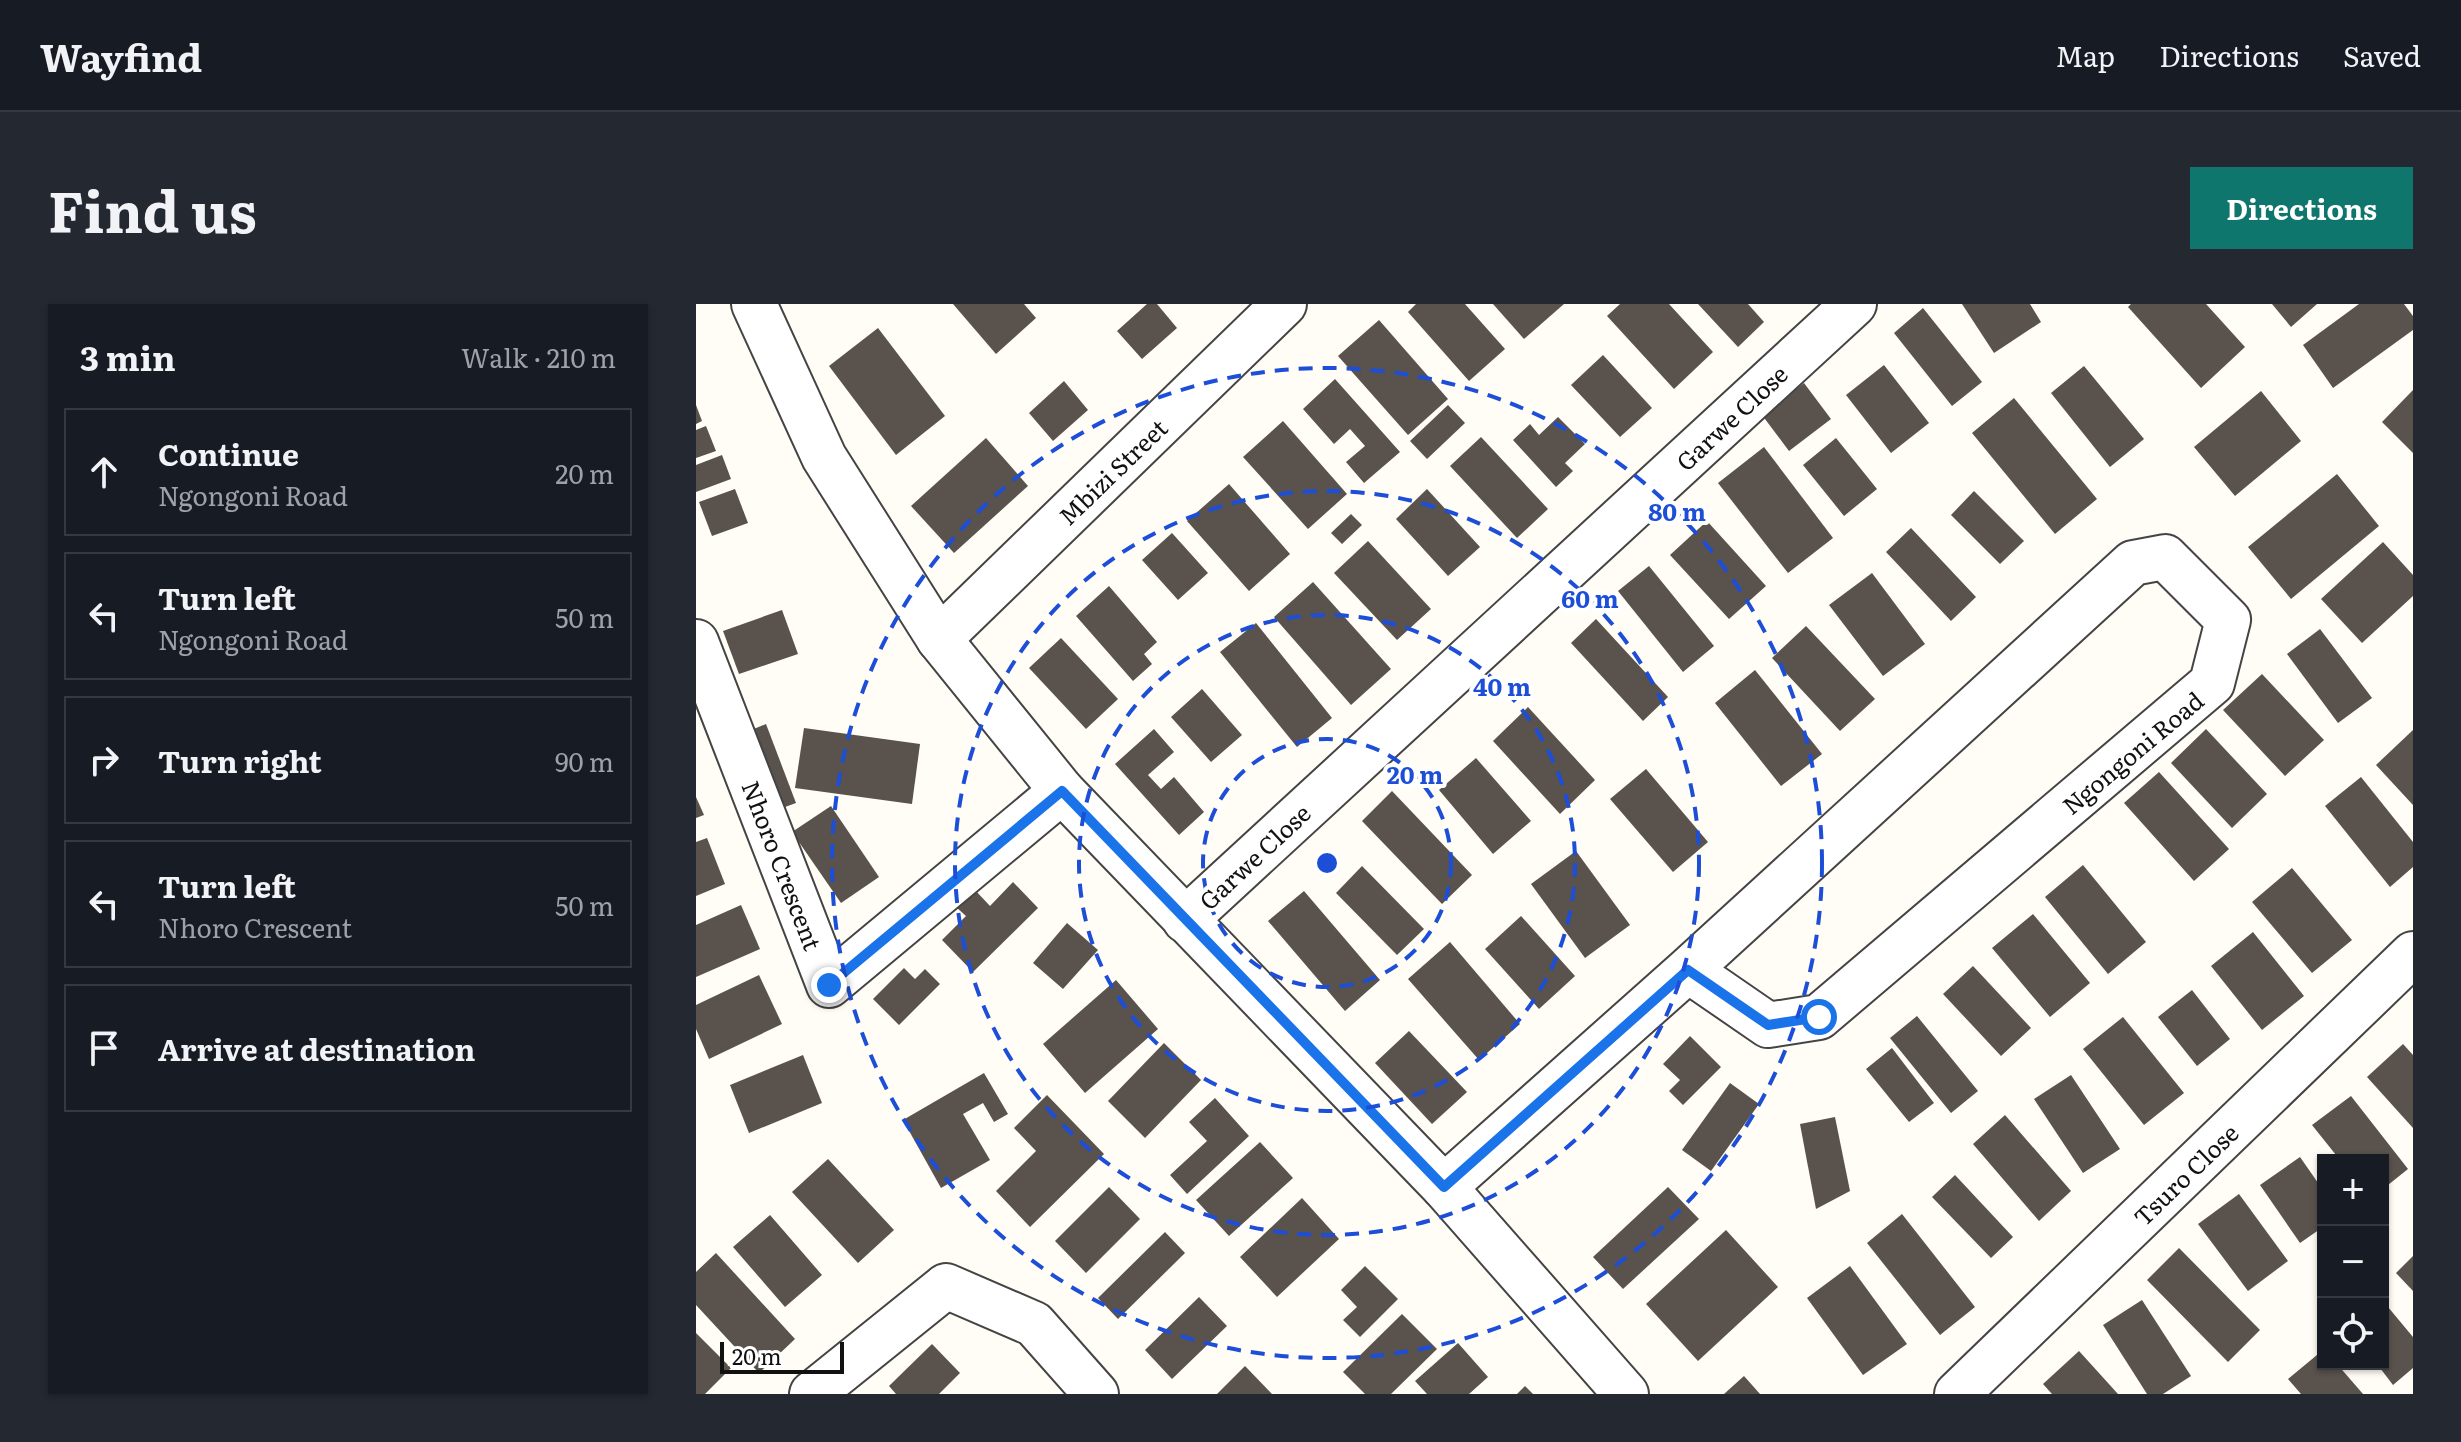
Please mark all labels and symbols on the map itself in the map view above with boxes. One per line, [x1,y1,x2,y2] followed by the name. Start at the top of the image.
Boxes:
[1668,356,1794,478] street label: Garwe Close
[1050,410,1174,532] street label: Mbizi Street
[1648,493,1706,528] text: 80 m
[1561,580,1619,615] text: 60 m
[1473,668,1531,703] text: 40 m
[2054,682,2211,822] street label: Ngongoni Road
[1387,756,1443,791] text: 20 m
[735,775,832,955] street label: Nhoro Crescent
[1191,795,1317,917] street label: Garwe Close
[1313,849,1341,877] centre of rings
[811,967,847,1003] route end
[1801,999,1837,1035] route start
[2125,1115,2245,1233] street label: Tsuro Close
[720,1338,844,1374] scale bar

